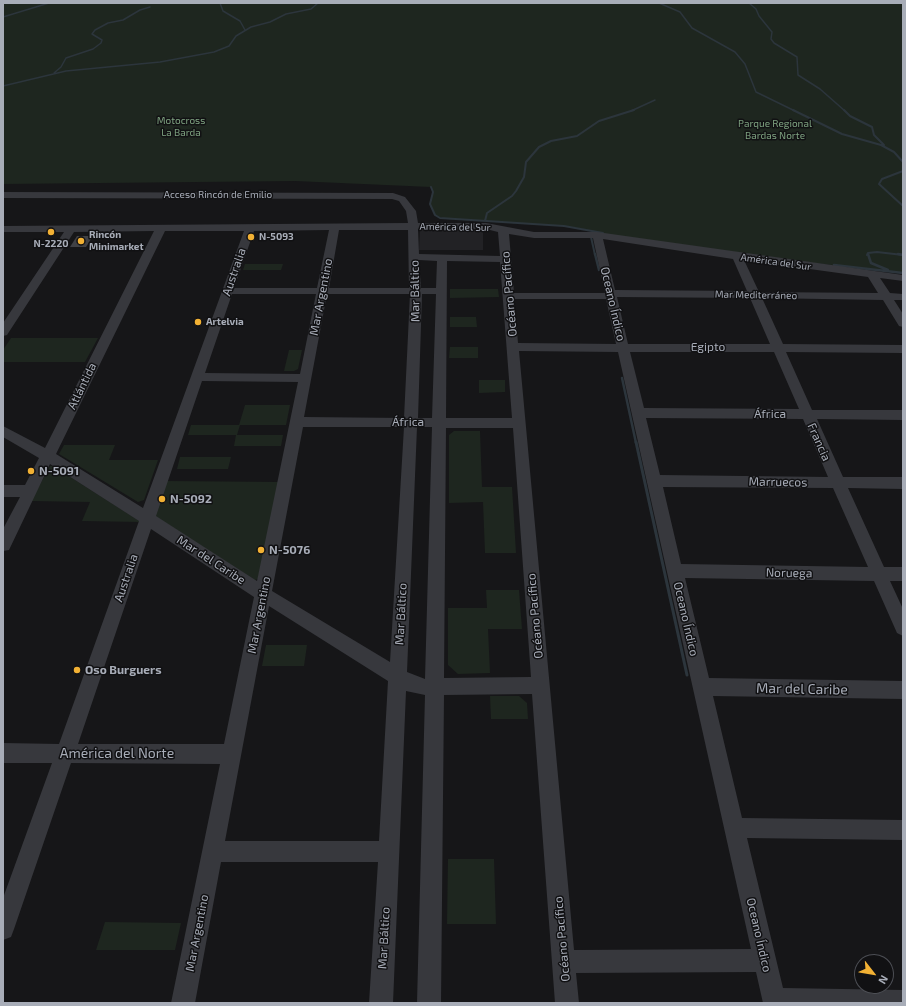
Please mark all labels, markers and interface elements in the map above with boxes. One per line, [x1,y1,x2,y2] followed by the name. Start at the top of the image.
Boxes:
[157,115,205,138] park label: Motocross La Barda
[738,118,812,142] park label: Parque Regional Bardas Norte
[164,189,272,201] street label: Acceso Rincón de Emilio
[419,220,491,234] street label: América del Sur
[46,227,56,237] marker: N-2220
[89,229,144,252] place label: Rincón Minimarket
[259,231,294,243] place label: N-5093
[246,232,256,242] marker: N-5093
[76,236,86,246] marker: Rincón Minimarket
[33,238,69,250] place label: N-2220
[219,246,249,298] street label: Australia
[498,251,520,337] street label: Océano Pacífico
[740,251,812,273] street label: América del Sur
[306,257,336,337] street label: Mar Argentino
[407,260,423,322] street label: Mar Báltico
[597,265,629,343] street label: Oceano Índico
[715,288,797,302] street label: Mar Mediterráneo
[206,316,244,328] place label: Artelvia
[193,317,203,327] marker: Artelvia
[691,340,725,354] street label: Egipto
[65,360,99,412] street label: Atlántida
[754,407,786,421] street label: África
[392,415,424,429] street label: África
[804,421,834,463] street label: Francia
[39,464,79,478] place label: N-5091
[26,466,36,476] marker: N-5091
[749,474,807,490] street label: Marruecos
[170,492,212,506] place label: N-5092
[157,494,167,504] marker: N-5092
[174,533,248,587] street label: Mar del Caribe
[269,543,310,557] place label: N-5076
[256,545,266,555] marker: N-5076
[111,552,141,604] street label: Australia
[766,565,812,581] street label: Noruega
[524,573,546,659] street label: Océano Pacífico
[244,575,274,655] street label: Mar Argentino
[670,580,702,658] street label: Oceano Índico
[392,583,410,645] street label: Mar Báltico
[85,663,162,677] place label: Oso Burguers
[72,665,82,675] marker: Oso Burguers
[756,680,848,698] street label: Mar del Caribe
[60,745,174,761] street label: América del Norte
[182,893,212,973] street label: Mar Argentino
[551,896,573,982] street label: Océano Pacífico
[743,896,775,974] street label: Oceano Índico
[375,907,393,969] street label: Mar Báltico
[854,954,894,994] north arrow
[876,973,891,987] text: N

